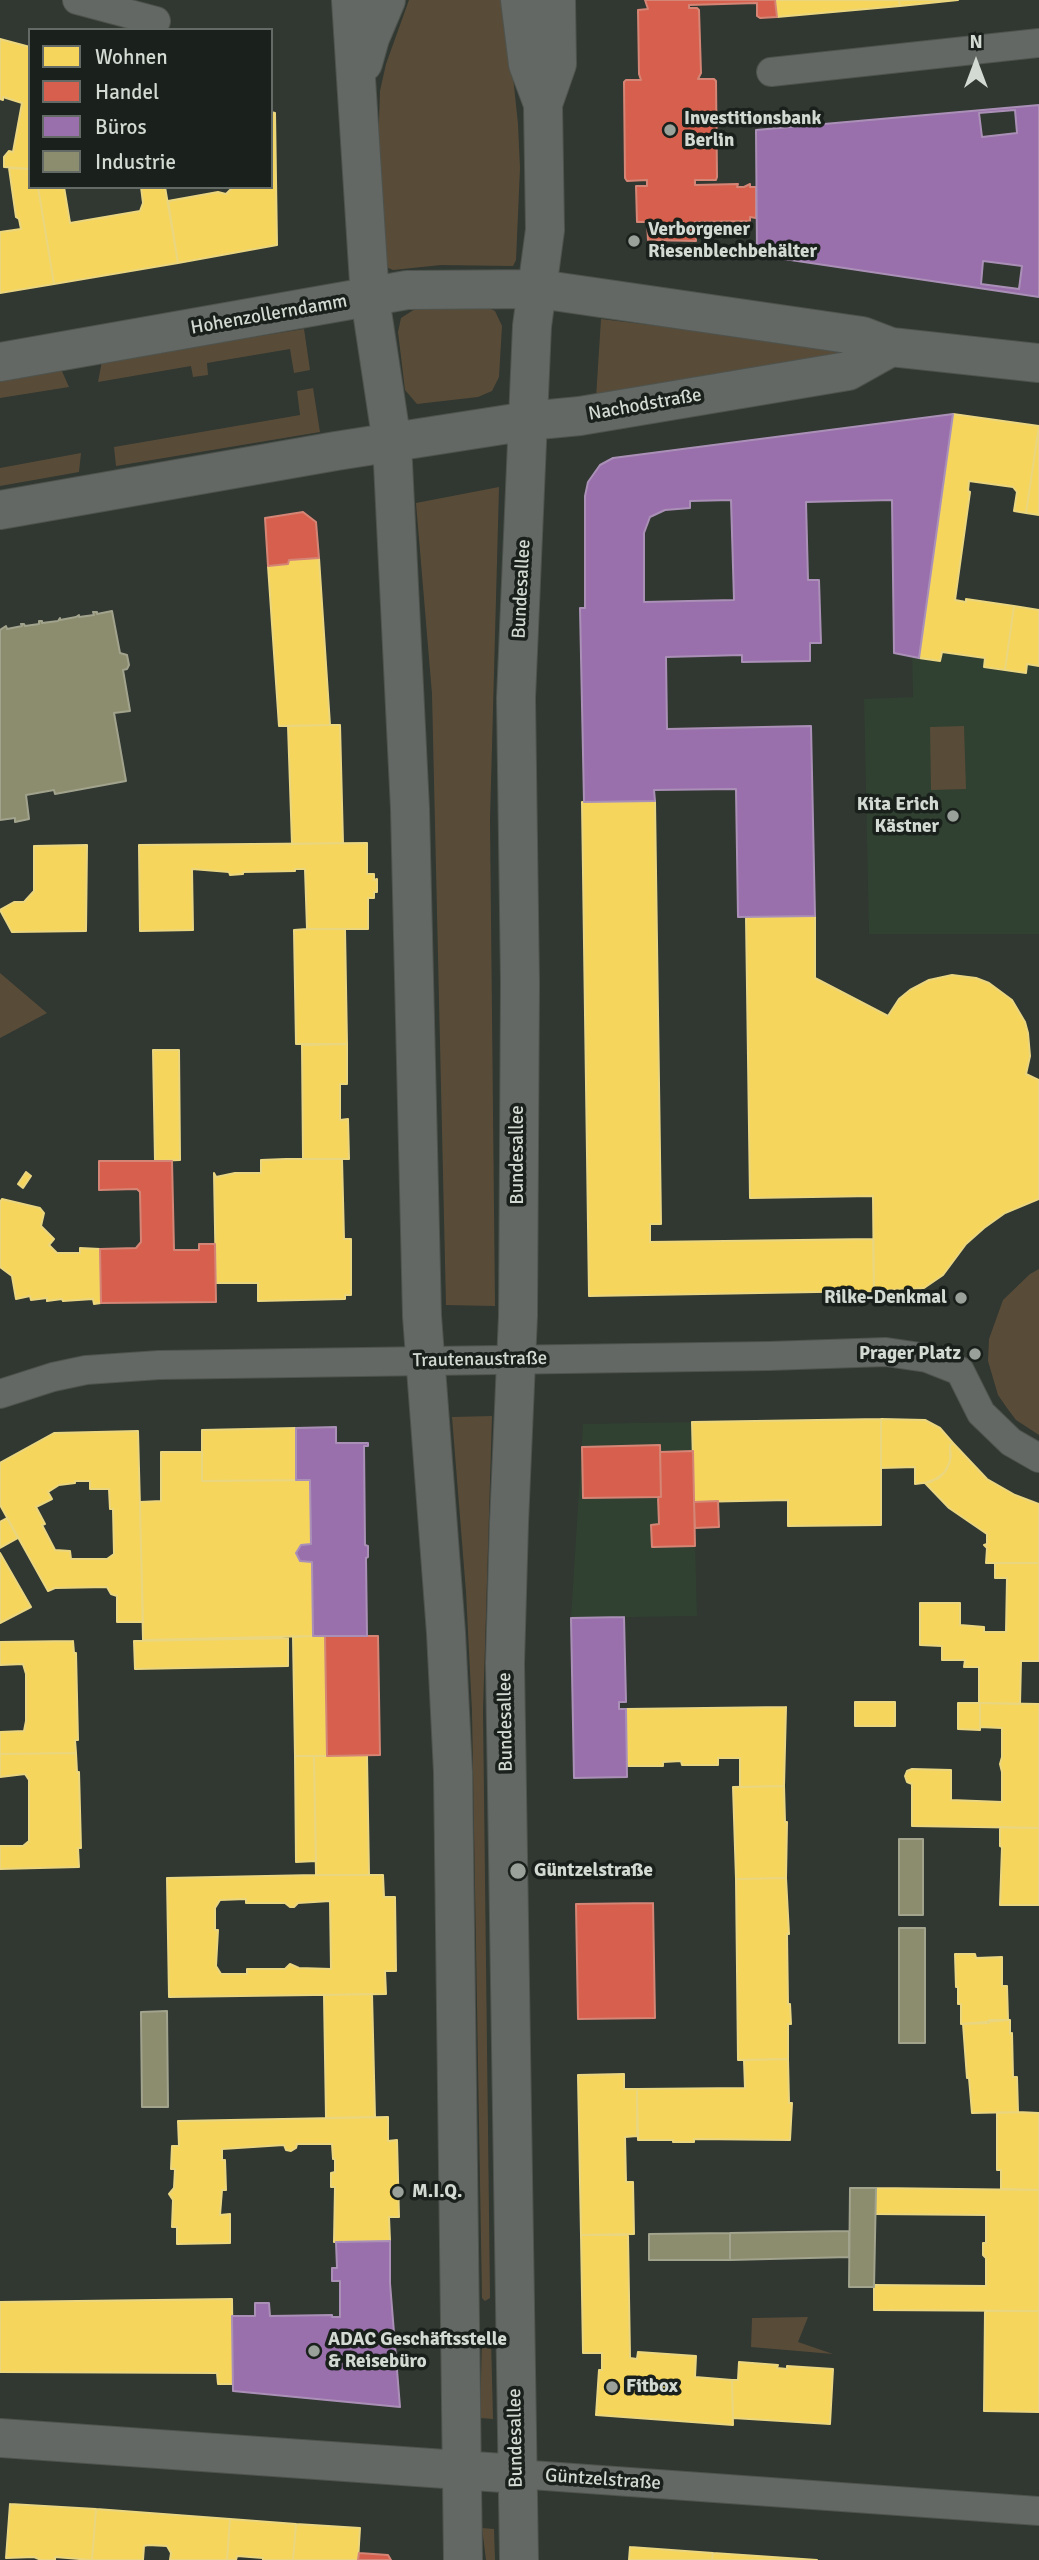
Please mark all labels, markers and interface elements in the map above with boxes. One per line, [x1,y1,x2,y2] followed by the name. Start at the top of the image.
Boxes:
[28,28,273,189] legend
[941,28,1011,98] north arrow
[969,30,983,54] text: N
[95,44,168,70] text: Wohnen
[95,79,159,105] text: Handel
[684,108,821,152] place label: Investitionsbank Berlin
[95,114,147,140] text: Büros
[662,122,678,138] marker: Investitionsbank Berlin
[95,149,176,175] text: Industrie
[648,219,817,263] place label: Verborgener Riesenblechbehälter
[626,233,642,249] marker: Verborgener Riesenblechbehälter
[189,290,349,340] street label: Hohenzollerndamm
[587,384,703,426] street label: Nachodstraße
[508,539,536,639] street label: Bundesallee
[857,794,939,838] place label: Kita Erich Kästner
[945,808,961,824] marker: Kita Erich Kästner
[507,1105,529,1205] street label: Bundesallee
[824,1287,947,1309] place label: Rilke-Denkmal
[953,1290,969,1306] marker: Rilke-Denkmal
[859,1343,961,1365] place label: Prager Platz
[967,1346,983,1362] marker: Prager Platz
[413,1347,547,1373] street label: Trautenaustraße
[494,1672,518,1772] street label: Bundesallee
[534,1860,653,1882] place label: Güntzelstraße
[508,1861,528,1881] marker: Güntzelstraße
[412,2181,462,2203] place label: M.I.Q.
[390,2184,406,2200] marker: M.I.Q.
[328,2329,507,2373] place label: ADAC Geschäftsstelle & Reisebüro
[306,2343,322,2359] marker: ADAC Geschäftsstelle & Reisebüro
[626,2376,678,2398] place label: Fitbox
[604,2379,620,2395] marker: Fitbox
[504,2388,528,2488] street label: Bundesallee
[544,2465,662,2495] street label: Güntzelstraße

